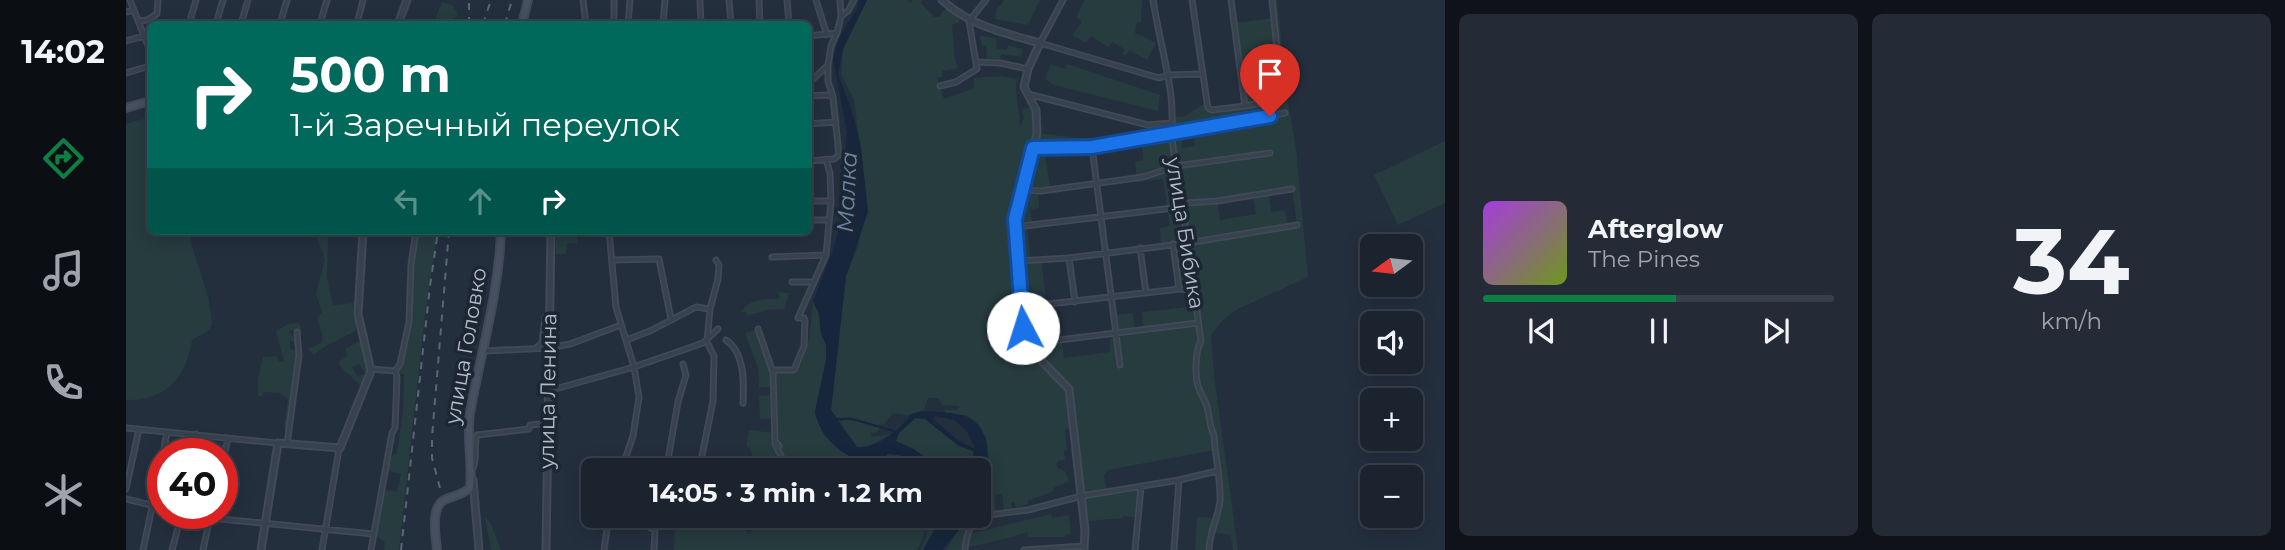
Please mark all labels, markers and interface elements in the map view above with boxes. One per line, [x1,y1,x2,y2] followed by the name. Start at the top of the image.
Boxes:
[21,32,105,71] text: 14:02
[1240,44,1300,116] pin
[290,45,451,104] text: 500 m
[175,49,266,140] icon: right
[1251,55,1289,93] icon: arrive
[290,105,680,144] text: 1-й Заречный переулок
[39,134,88,183] icon: directions
[831,151,863,233] water label: Малка
[1161,154,1210,311] street label: улица Бибика
[388,182,426,220] icon: left
[461,182,499,220] icon: ahead
[534,182,572,220] icon: right
[2013,206,2130,317] text: 34
[1588,213,1723,245] text: Afterglow
[1360,234,1423,298] north arrow
[1360,234,1423,528] map controls
[1588,245,1700,273] text: The Pines
[39,246,88,295] icon: music
[439,266,492,427] street label: улица Головко
[986,291,1060,365] position arrow
[2041,307,2102,335] text: km/h
[1360,311,1423,374] button: sound
[1523,312,1561,350] icon: previous
[1640,312,1678,350] icon: pause
[1757,312,1795,350] icon: next
[534,313,561,470] street label: улица Ленина
[39,358,88,407] icon: phone
[1360,388,1423,451] button: +
[147,438,238,529] speed limit sign: 40
[1360,465,1423,528] button: −
[39,470,88,519] icon: climate
[649,477,923,509] text: 14:05 · 3 min · 1.2 km

